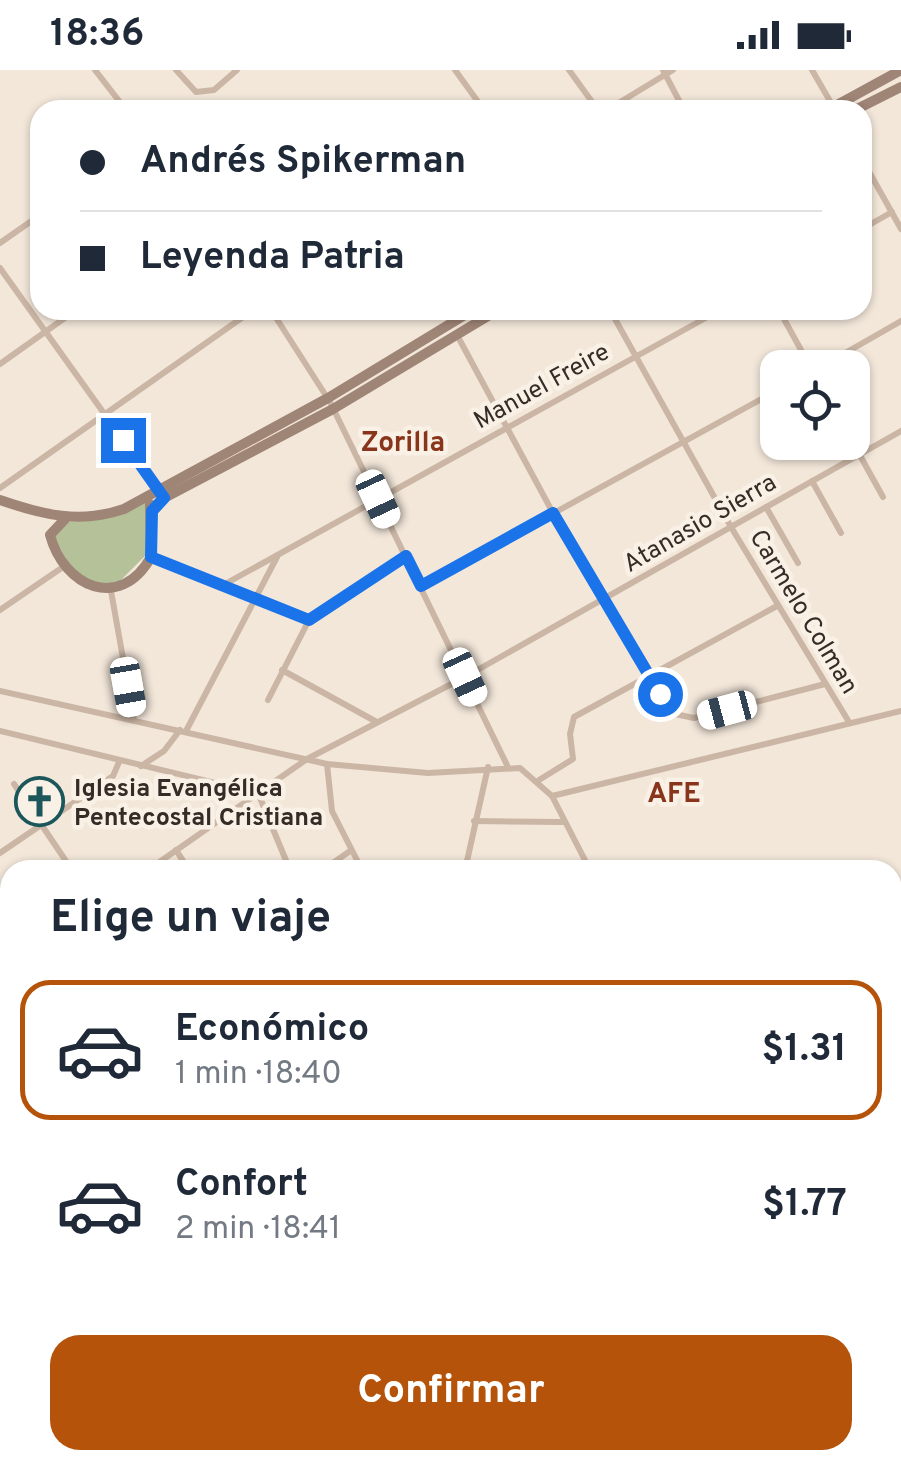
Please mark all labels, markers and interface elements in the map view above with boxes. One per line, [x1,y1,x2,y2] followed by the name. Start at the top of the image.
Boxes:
[50,11,144,60] text: 18:36
[140,138,466,187] text: Andrés Spikerman
[140,234,405,283] text: Leyenda Patria
[469,337,616,438] street label: Manuel Freire
[760,350,870,460] map controls
[760,350,870,460] button: locate
[101,418,146,463] route end
[361,426,445,462] district label: Zorilla
[352,465,404,533] car
[618,468,783,581] street label: Atanasio Sierra
[741,524,864,701] street label: Carmelo Colman
[439,643,491,711] car
[108,655,148,719] car
[638,672,683,717] route start
[694,688,760,732] car
[74,774,323,835] place label: Iglesia Evangélica Pentecostal Cristiana
[13,775,65,827] church icon: Iglesia Evangélica Pentecostal Cristiana
[647,777,701,813] district label: AFE
[50,891,331,948] text: Elige un viaje
[55,1005,145,1095] icon: car
[175,1006,369,1055] text: Económico
[762,1026,847,1075] text: $1.31
[175,1055,342,1095] text: 1 min · 18:40
[55,1160,145,1250] icon: car
[175,1161,308,1210] text: Confort
[762,1181,847,1230] text: $1.77
[175,1210,341,1250] text: 2 min · 18:41
[50,1335,852,1450] button: Confirmar

